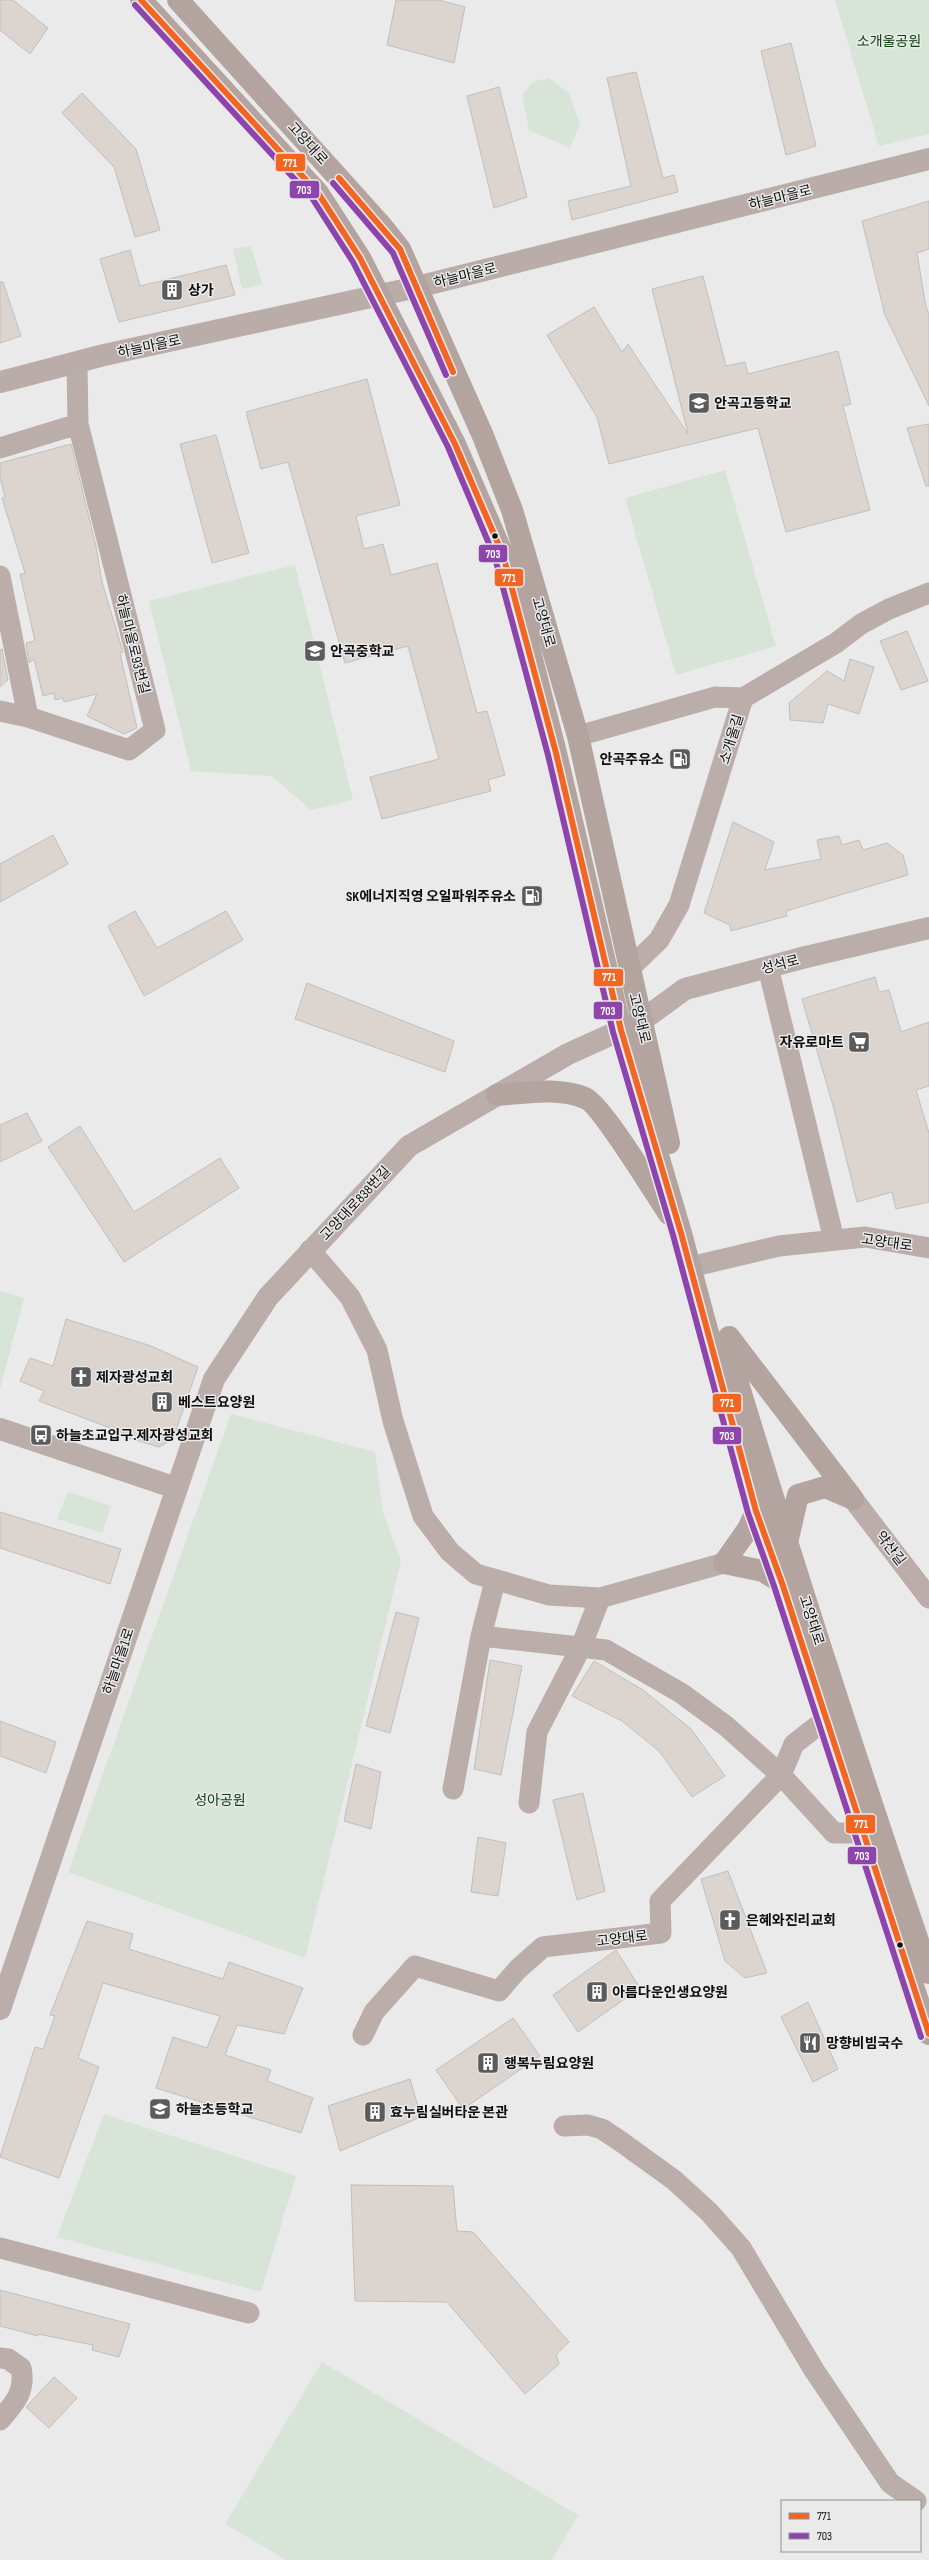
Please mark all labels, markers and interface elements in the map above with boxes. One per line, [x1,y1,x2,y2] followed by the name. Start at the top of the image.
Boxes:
[857,33,921,50] park label: 소개울공원
[284,118,331,168] street label: 고양대로
[275,153,306,172] line badge: 771
[283,157,298,170] text: 771
[289,180,320,199] line badge: 703
[747,181,814,214] street label: 하늘마을로
[297,184,312,197] text: 703
[432,259,499,292] street label: 하늘마을로
[159,277,185,303] building icon: 상가
[188,282,214,299] place label: 상가
[116,331,182,361] street label: 하늘마을로
[686,390,712,416] school or university icon: 안곡고등학교
[714,395,791,412] place label: 안곡고등학교
[490,531,500,541] unlabelled marker
[478,544,508,563] line badge: 703
[486,548,501,561] text: 703
[494,568,524,587] line badge: 771
[502,572,517,585] text: 771
[112,592,153,696] street label: 하늘마을로93번길
[528,595,559,649] street label: 고양대로
[302,638,328,664] school or university icon: 안곡중학교
[330,643,395,660] place label: 안곡중학교
[716,712,747,766] street label: 소개울길
[667,746,693,772] fuel station icon: 안곡주유소
[600,751,664,768] place label: 안곡주유소
[519,883,545,909] fuel station icon: SK에너지직영 오일파워주유소
[346,888,516,905] place label: SK에너지직영 오일파워주유소
[759,951,801,978] street label: 성석로
[593,968,624,987] line badge: 771
[602,971,617,984] text: 771
[625,991,654,1045] street label: 고양대로
[593,1001,623,1020] line badge: 703
[601,1005,616,1018] text: 703
[846,1029,872,1055] supermarket icon: 자유로마트
[780,1034,844,1051] place label: 자유로마트
[317,1163,394,1244] street label: 고양대로838번길
[860,1230,914,1255] street label: 고양대로
[68,1364,94,1390] church icon: 제자광성교회
[96,1369,173,1386] place label: 제자광성교회
[149,1389,175,1415] building icon: 베스트요양원
[712,1393,742,1413] line badge: 771
[178,1394,255,1411] place label: 베스트요양원
[720,1397,735,1410] text: 771
[28,1422,54,1448] bus stop icon: 하늘초교입구.제자광성교회
[712,1426,742,1445] line badge: 703
[56,1427,214,1444] place label: 하늘초교입구.제자광성교회
[720,1430,735,1443] text: 703
[872,1528,909,1569] street label: 약산길
[795,1593,828,1647] street label: 고양대로
[99,1626,138,1697] street label: 하늘마을1로
[194,1792,246,1809] park label: 성아공원
[845,1814,876,1834] line badge: 771
[854,1818,869,1831] text: 771
[847,1846,877,1865] line badge: 703
[855,1850,870,1863] text: 703
[717,1907,743,1933] church icon: 은혜와진리교회
[746,1912,836,1929] place label: 은혜와진리교회
[595,1927,649,1950] street label: 고양대로
[895,1940,905,1950] unlabelled marker
[584,1979,610,2005] building icon: 아름다운인생요양원
[612,1984,728,2001] place label: 아름다운인생요양원
[797,2030,823,2056] restaurant icon: 망향비빔국수
[826,2035,903,2052] place label: 망향비빔국수
[475,2050,501,2076] building icon: 행복누림요양원
[504,2055,594,2072] place label: 행복누림요양원
[147,2096,173,2122] school or university icon: 하늘초등학교
[362,2099,388,2125] building icon: 효누림실버타운 본관
[176,2101,253,2118] place label: 하늘초등학교
[390,2104,508,2121] place label: 효누림실버타운 본관
[781,2500,921,2552] legend
[817,2509,832,2524] text: 771
[817,2529,832,2544] text: 703

